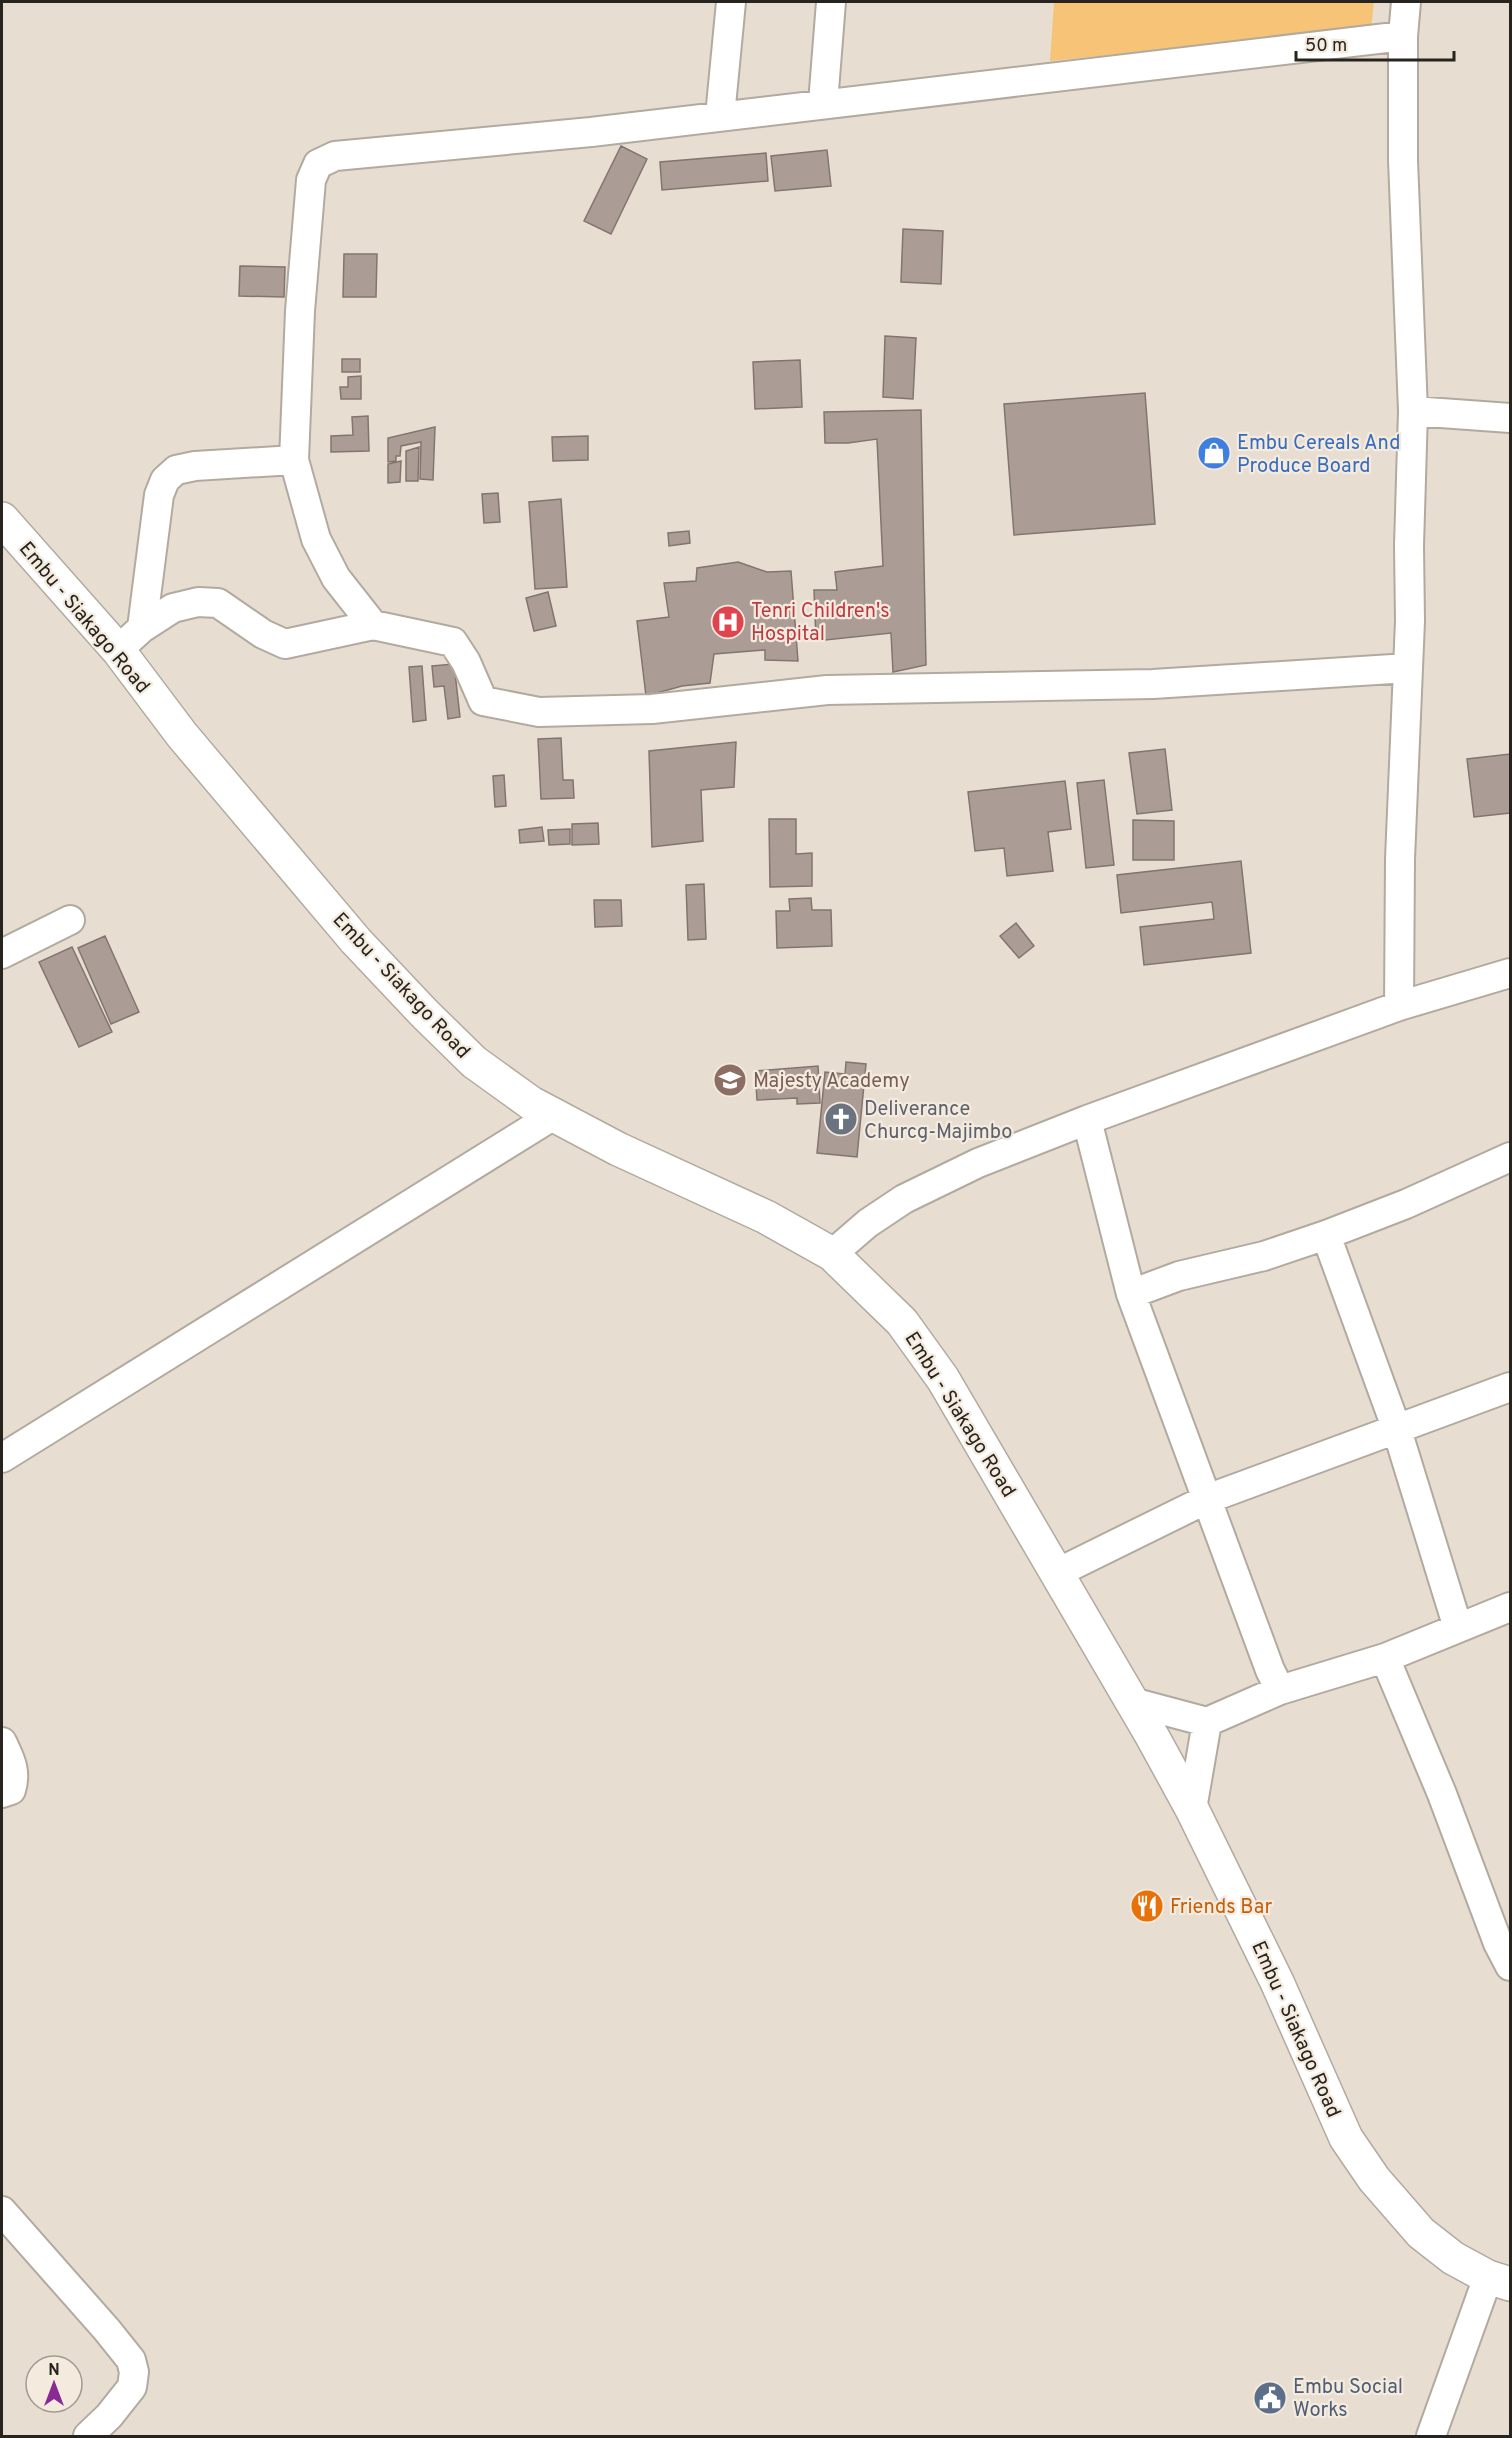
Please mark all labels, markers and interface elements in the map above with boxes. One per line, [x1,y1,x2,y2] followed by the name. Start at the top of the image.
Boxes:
[1296,24,1454,62] scale bar
[1305,35,1347,58] text: 50 m
[1237,431,1400,480] place label: Embu Cereals And Produce Board
[1196,435,1232,471] shop icon: Embu Cereals And Produce Board
[12,537,155,700] street label: Embu - Siakago Road
[751,599,890,648] place label: Tenri Children's Hospital
[710,604,746,640] hospital icon: Tenri Children's Hospital
[326,908,475,1065] street label: Embu - Siakago Road
[712,1062,748,1098] school or university icon: Majesty Academy
[753,1069,910,1095] place label: Majesty Academy
[864,1097,1012,1146] place label: Deliverance Churcg-Majimbo
[823,1101,859,1137] church icon: Deliverance Churcg-Majimbo
[898,1327,1021,1503] street label: Embu - Siakago Road
[1129,1888,1165,1924] restaurant icon: Friends Bar
[1170,1895,1272,1921] place label: Friends Bar
[1245,1937,1346,2122] street label: Embu - Siakago Road
[24,2354,84,2414] north arrow
[48,2361,60,2381] text: N
[1293,2375,1403,2424] place label: Embu Social Works
[1252,2380,1288,2416] public building icon: Embu Social Works

